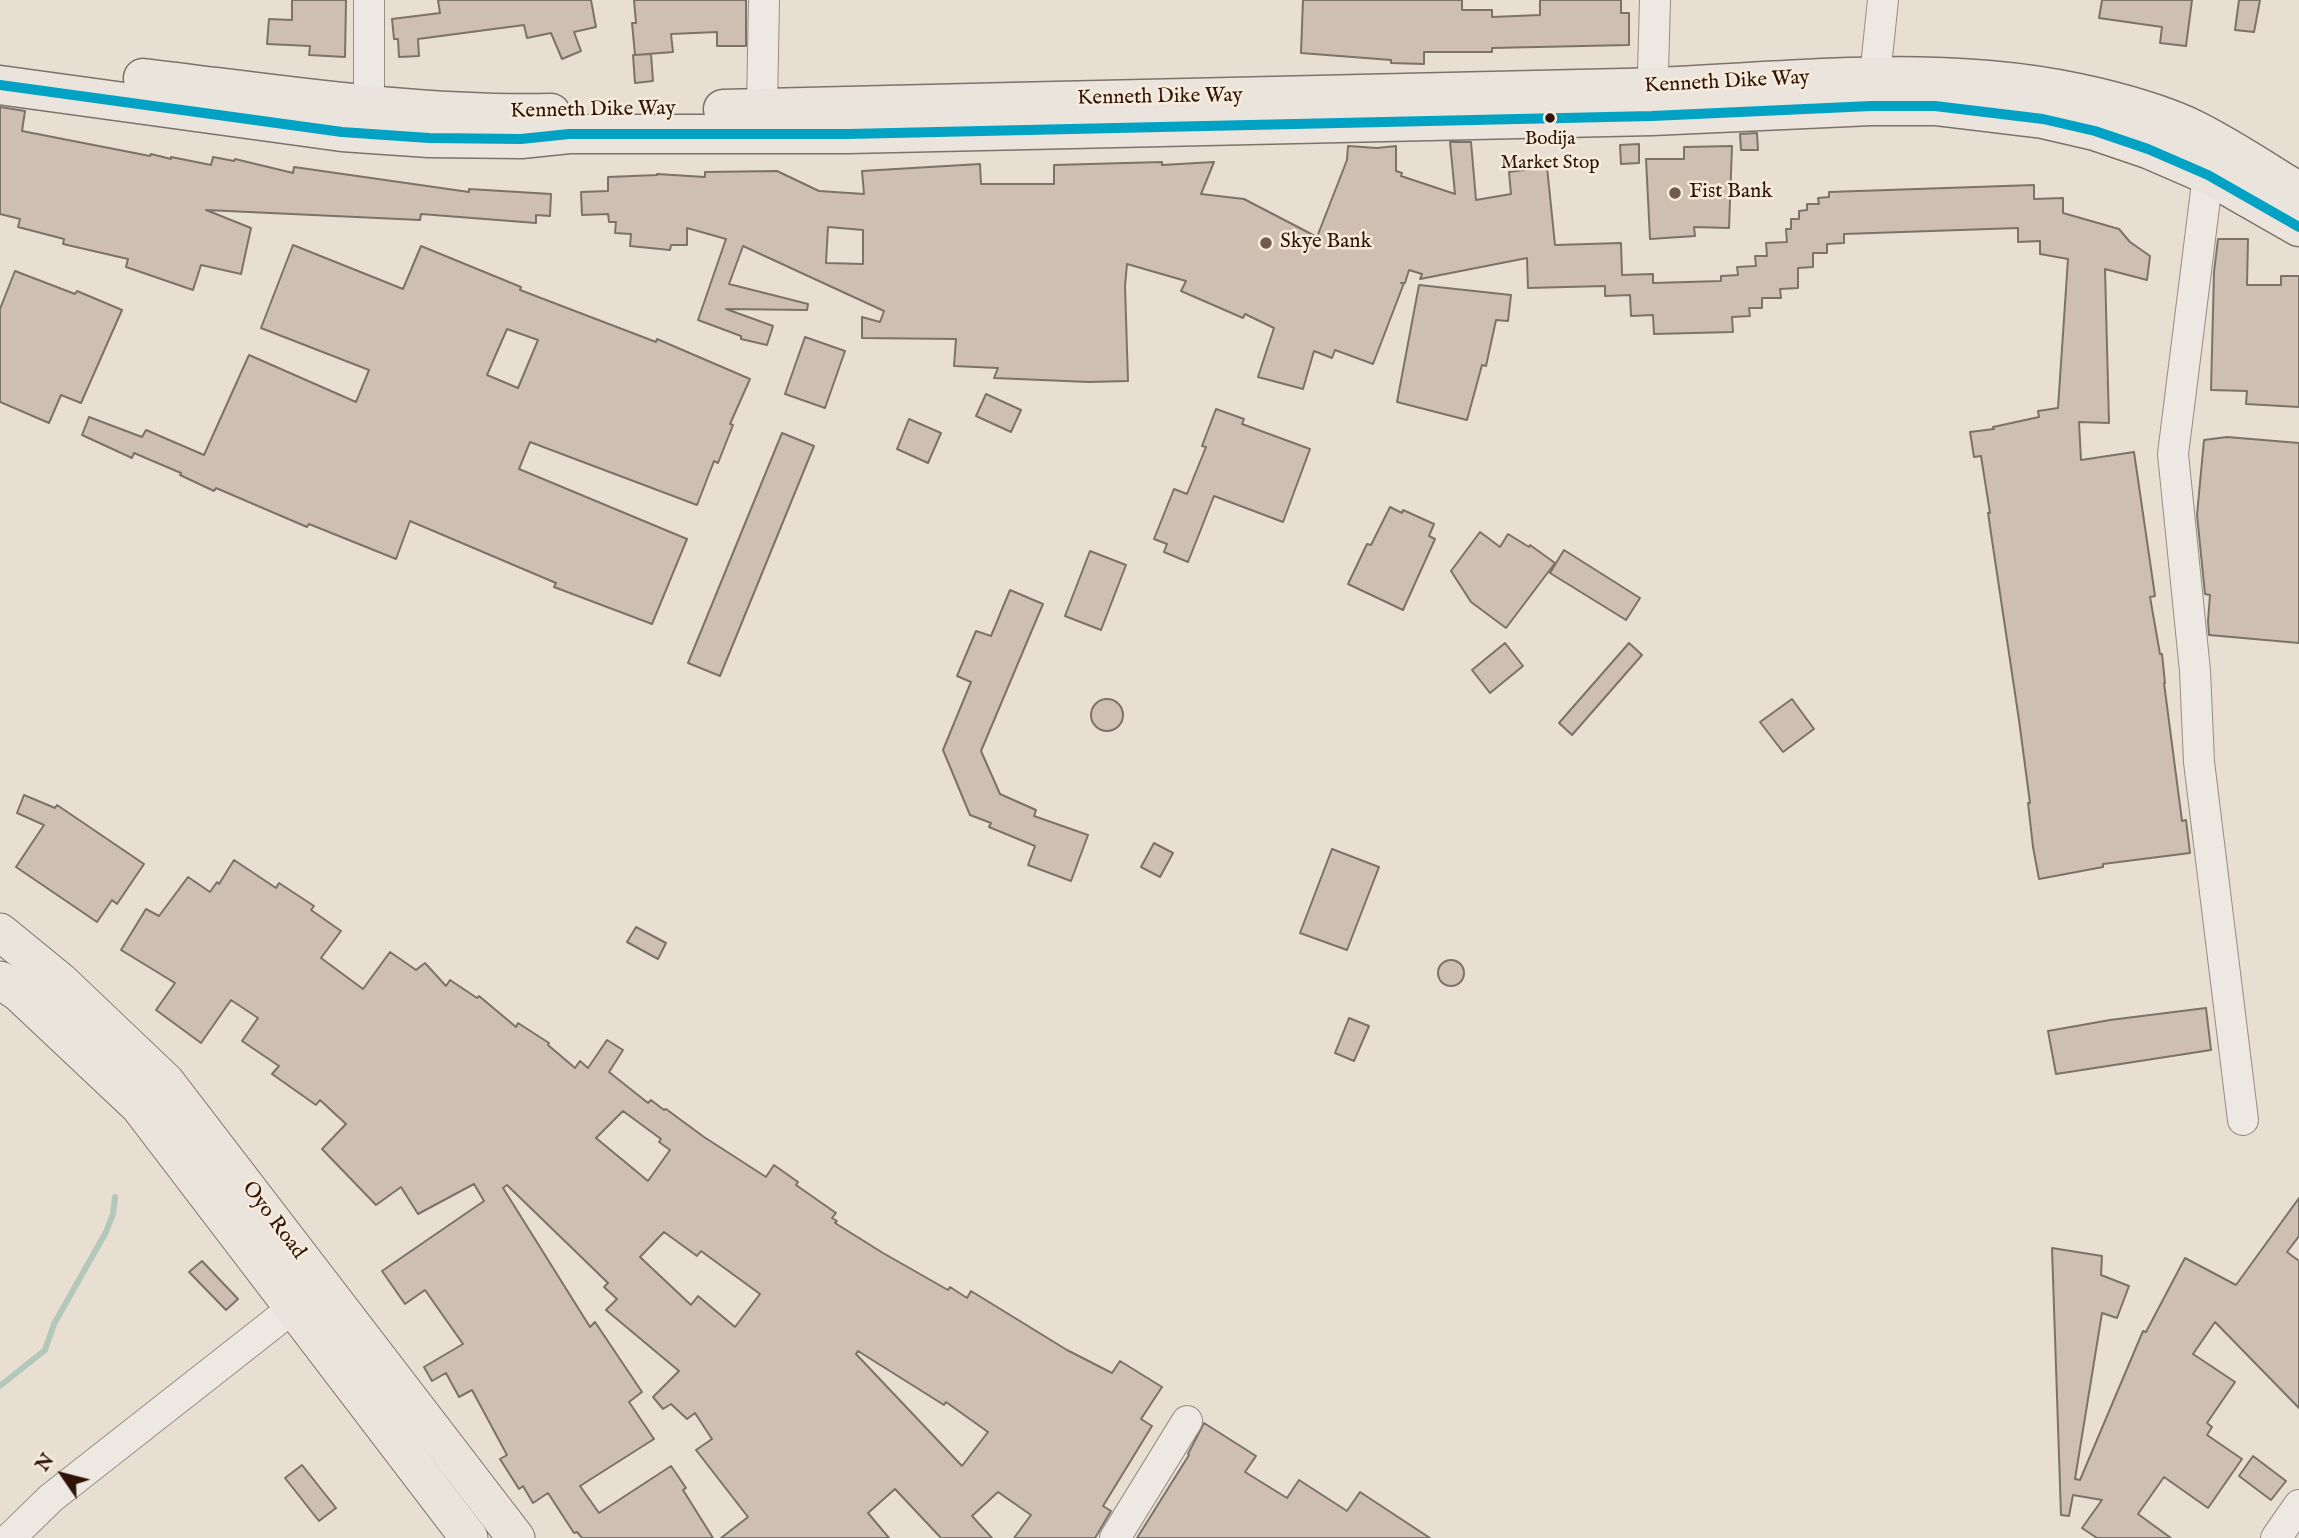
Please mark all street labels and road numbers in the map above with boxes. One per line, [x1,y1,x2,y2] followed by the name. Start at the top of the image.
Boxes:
[1644,66,1810,100] street label: Kenneth Dike Way
[1077,84,1243,112] street label: Kenneth Dike Way
[510,97,676,125] street label: Kenneth Dike Way
[236,1177,310,1265] street label: Oyo Road

